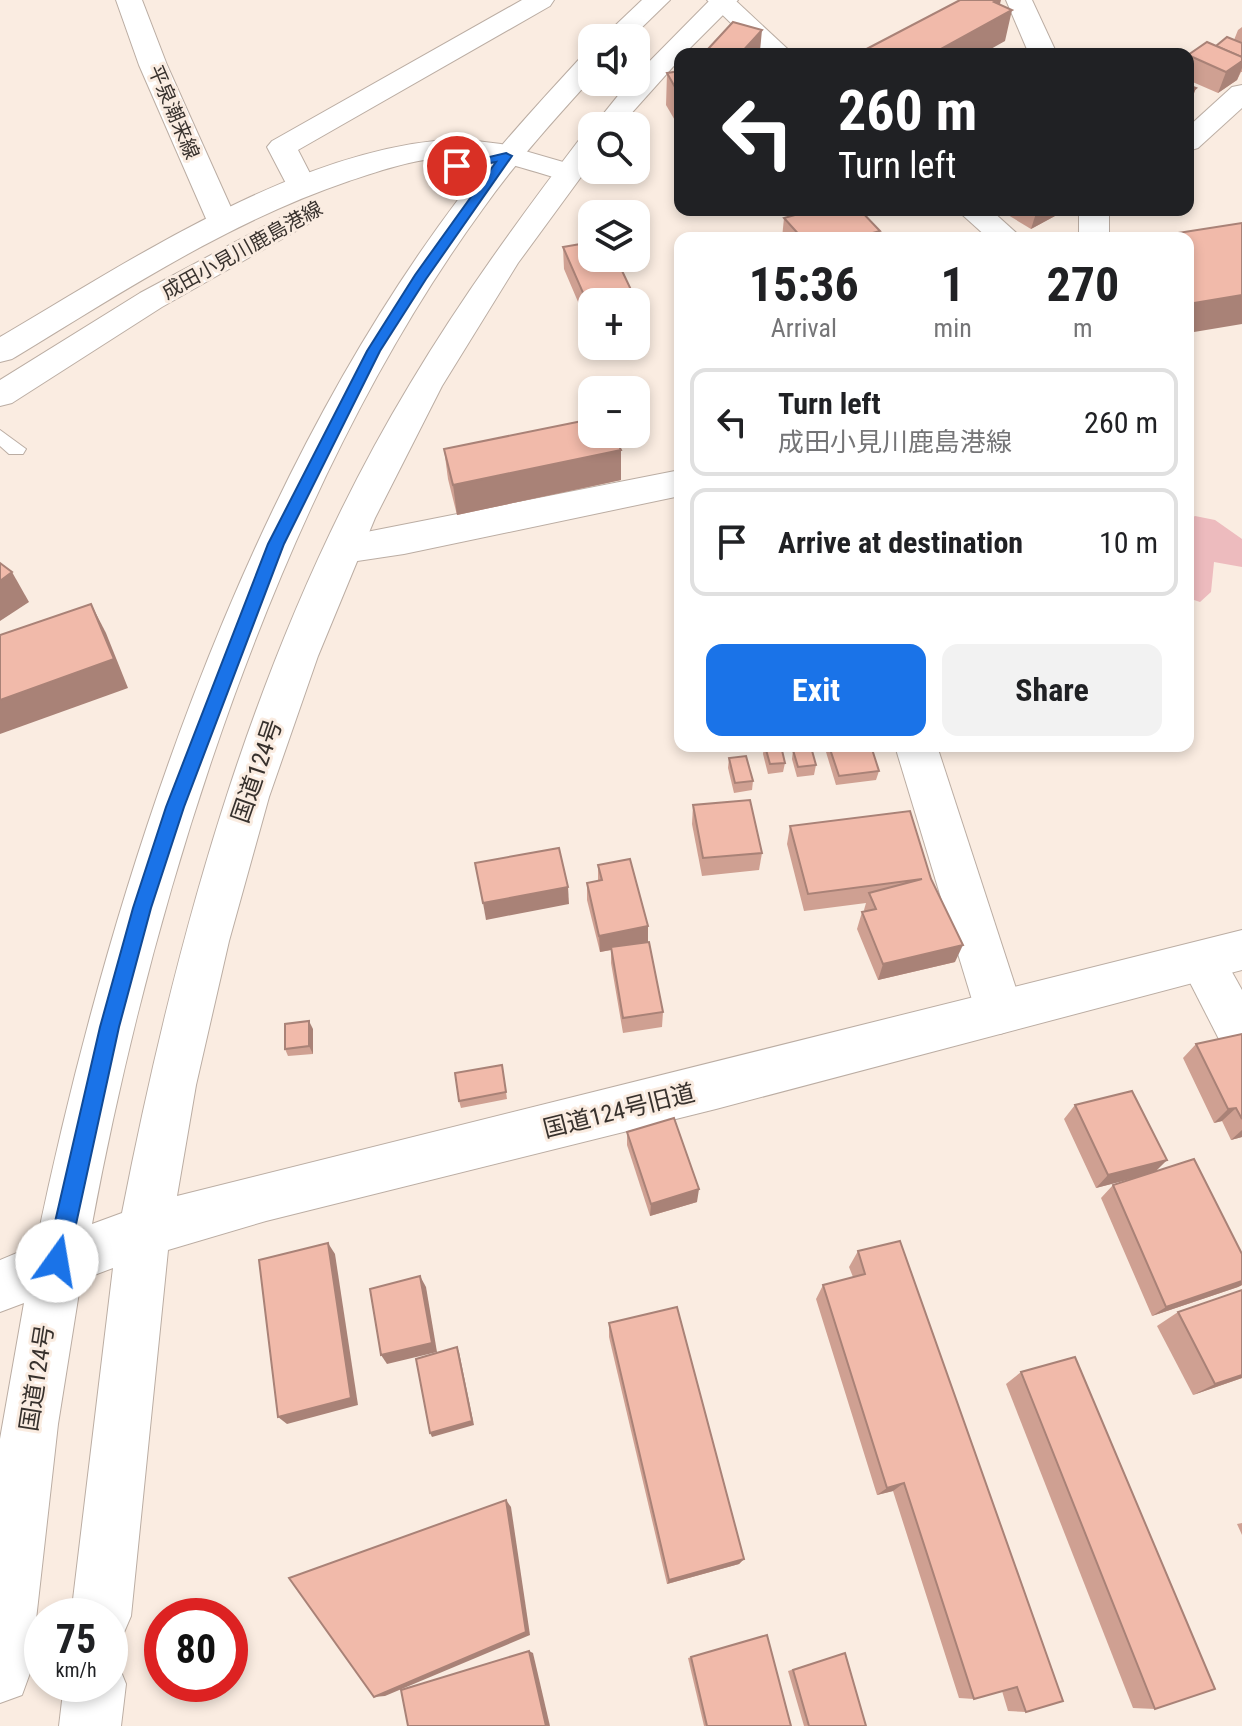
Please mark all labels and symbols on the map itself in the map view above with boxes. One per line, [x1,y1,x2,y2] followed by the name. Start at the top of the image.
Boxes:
[143,61,205,163] street label: 平泉潮来線
[423,132,491,200] pin
[157,196,327,304] street label: 成田小見川鹿島港線
[226,716,288,826] street label: 国道124号
[540,1079,698,1143] street label: 国道124号旧道
[15,1219,99,1303] position arrow
[15,1323,59,1433] street label: 国道124号
[144,1598,248,1702] speed limit sign: 80

